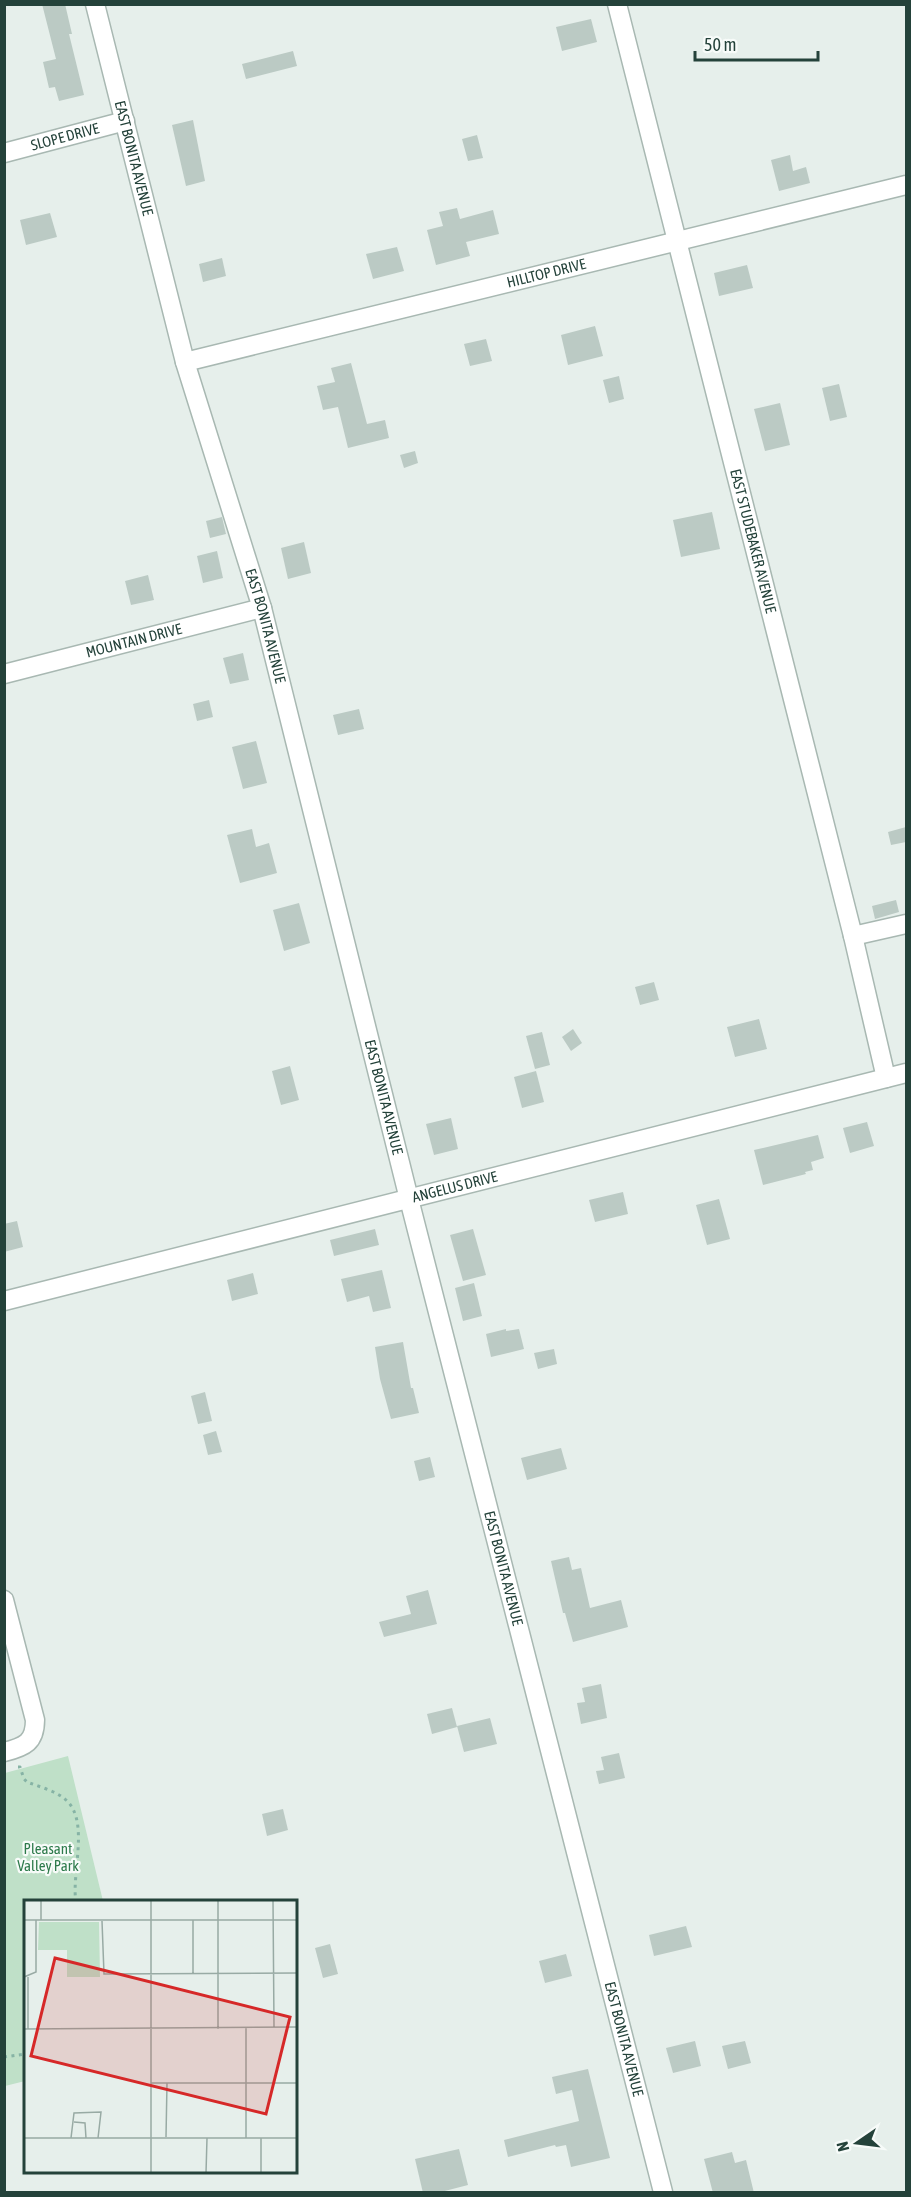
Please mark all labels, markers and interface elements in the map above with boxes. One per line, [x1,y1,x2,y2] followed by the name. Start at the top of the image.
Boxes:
[695,24,818,62] scale bar
[704,34,736,55] text: 50 m
[112,99,157,218] street label: EAST BONITA AVENUE
[29,119,101,154] street label: SLOPE DRIVE
[505,255,588,291] street label: HILLTOP DRIVE
[727,467,780,615] street label: EAST STUDEBAKER AVENUE
[242,566,289,685] street label: EAST BONITA AVENUE
[84,620,184,661] street label: MOUNTAIN DRIVE
[362,1038,407,1157] street label: EAST BONITA AVENUE
[410,1167,500,1205] street label: ANGELUS DRIVE
[481,1509,527,1628] street label: EAST BONITA AVENUE
[17,1840,79,1874] park label: Pleasant Valley Park
[24,1900,297,2173] inset map
[602,1980,647,2099] street label: EAST BONITA AVENUE
[827,2113,887,2173] north arrow
[833,2140,852,2153] text: N

